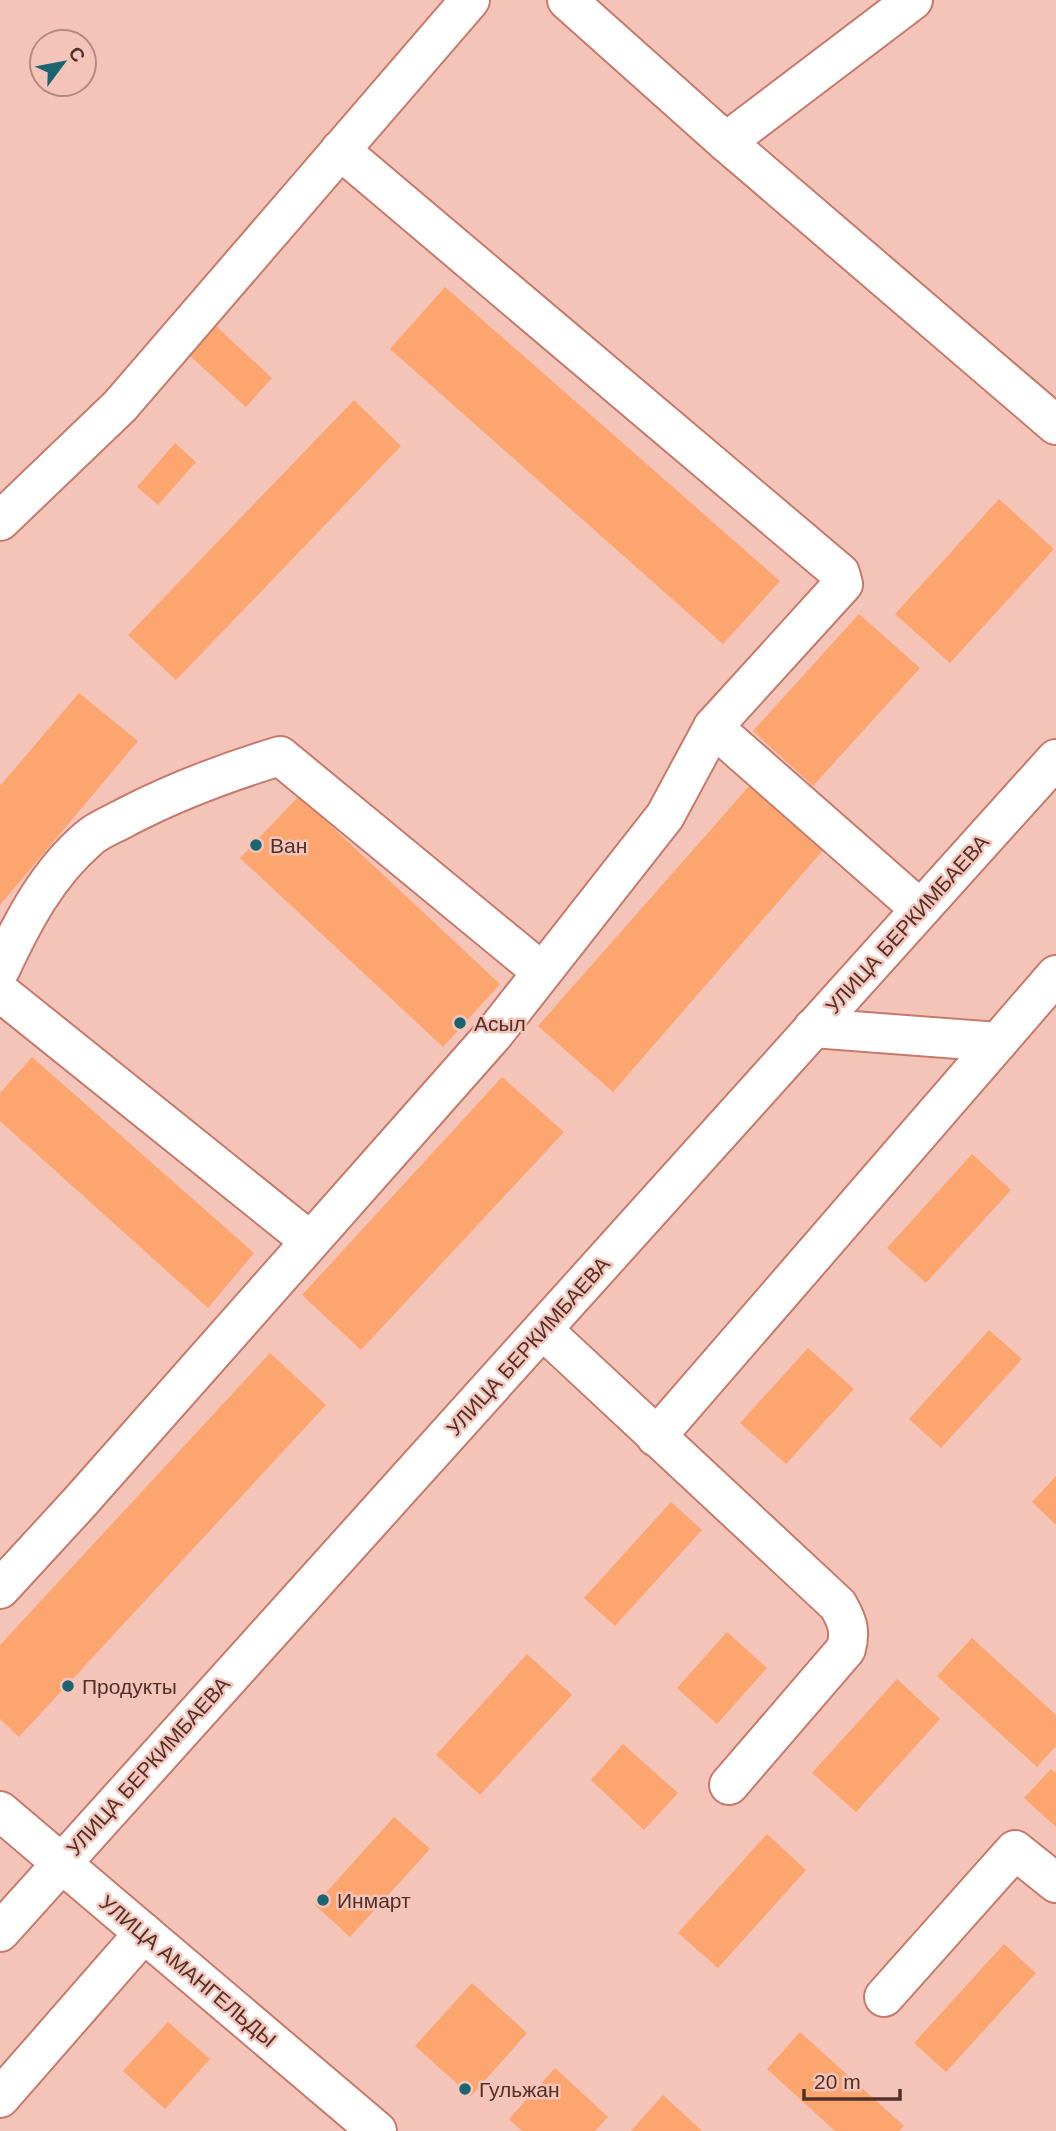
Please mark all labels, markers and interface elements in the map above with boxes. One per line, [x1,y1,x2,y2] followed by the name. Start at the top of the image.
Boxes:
[28,28,98,98] north arrow
[64,43,90,66] text: С
[821,830,993,1018] street label: УЛИЦА БЕРКИМБАЕВА
[270,834,307,857] place label: Ван
[248,837,264,853] marker: Ван
[474,1012,526,1035] place label: Асыл
[452,1015,468,1031] marker: Асыл
[442,1252,614,1440] street label: УЛИЦА БЕРКИМБАЕВА
[62,1672,234,1860] street label: УЛИЦА БЕРКИМБАЕВА
[82,1675,177,1698] place label: Продукты
[60,1678,76,1694] marker: Продукты
[337,1889,411,1912] place label: Инмарт
[95,1891,281,2051] street label: УЛИЦА АМАНГЕЛЬДЫ
[315,1892,331,1908] marker: Инмарт
[804,2058,900,2102] scale bar
[814,2070,861,2093] text: 20 m
[479,2078,560,2101] place label: Гульжан
[457,2081,473,2097] marker: Гульжан

